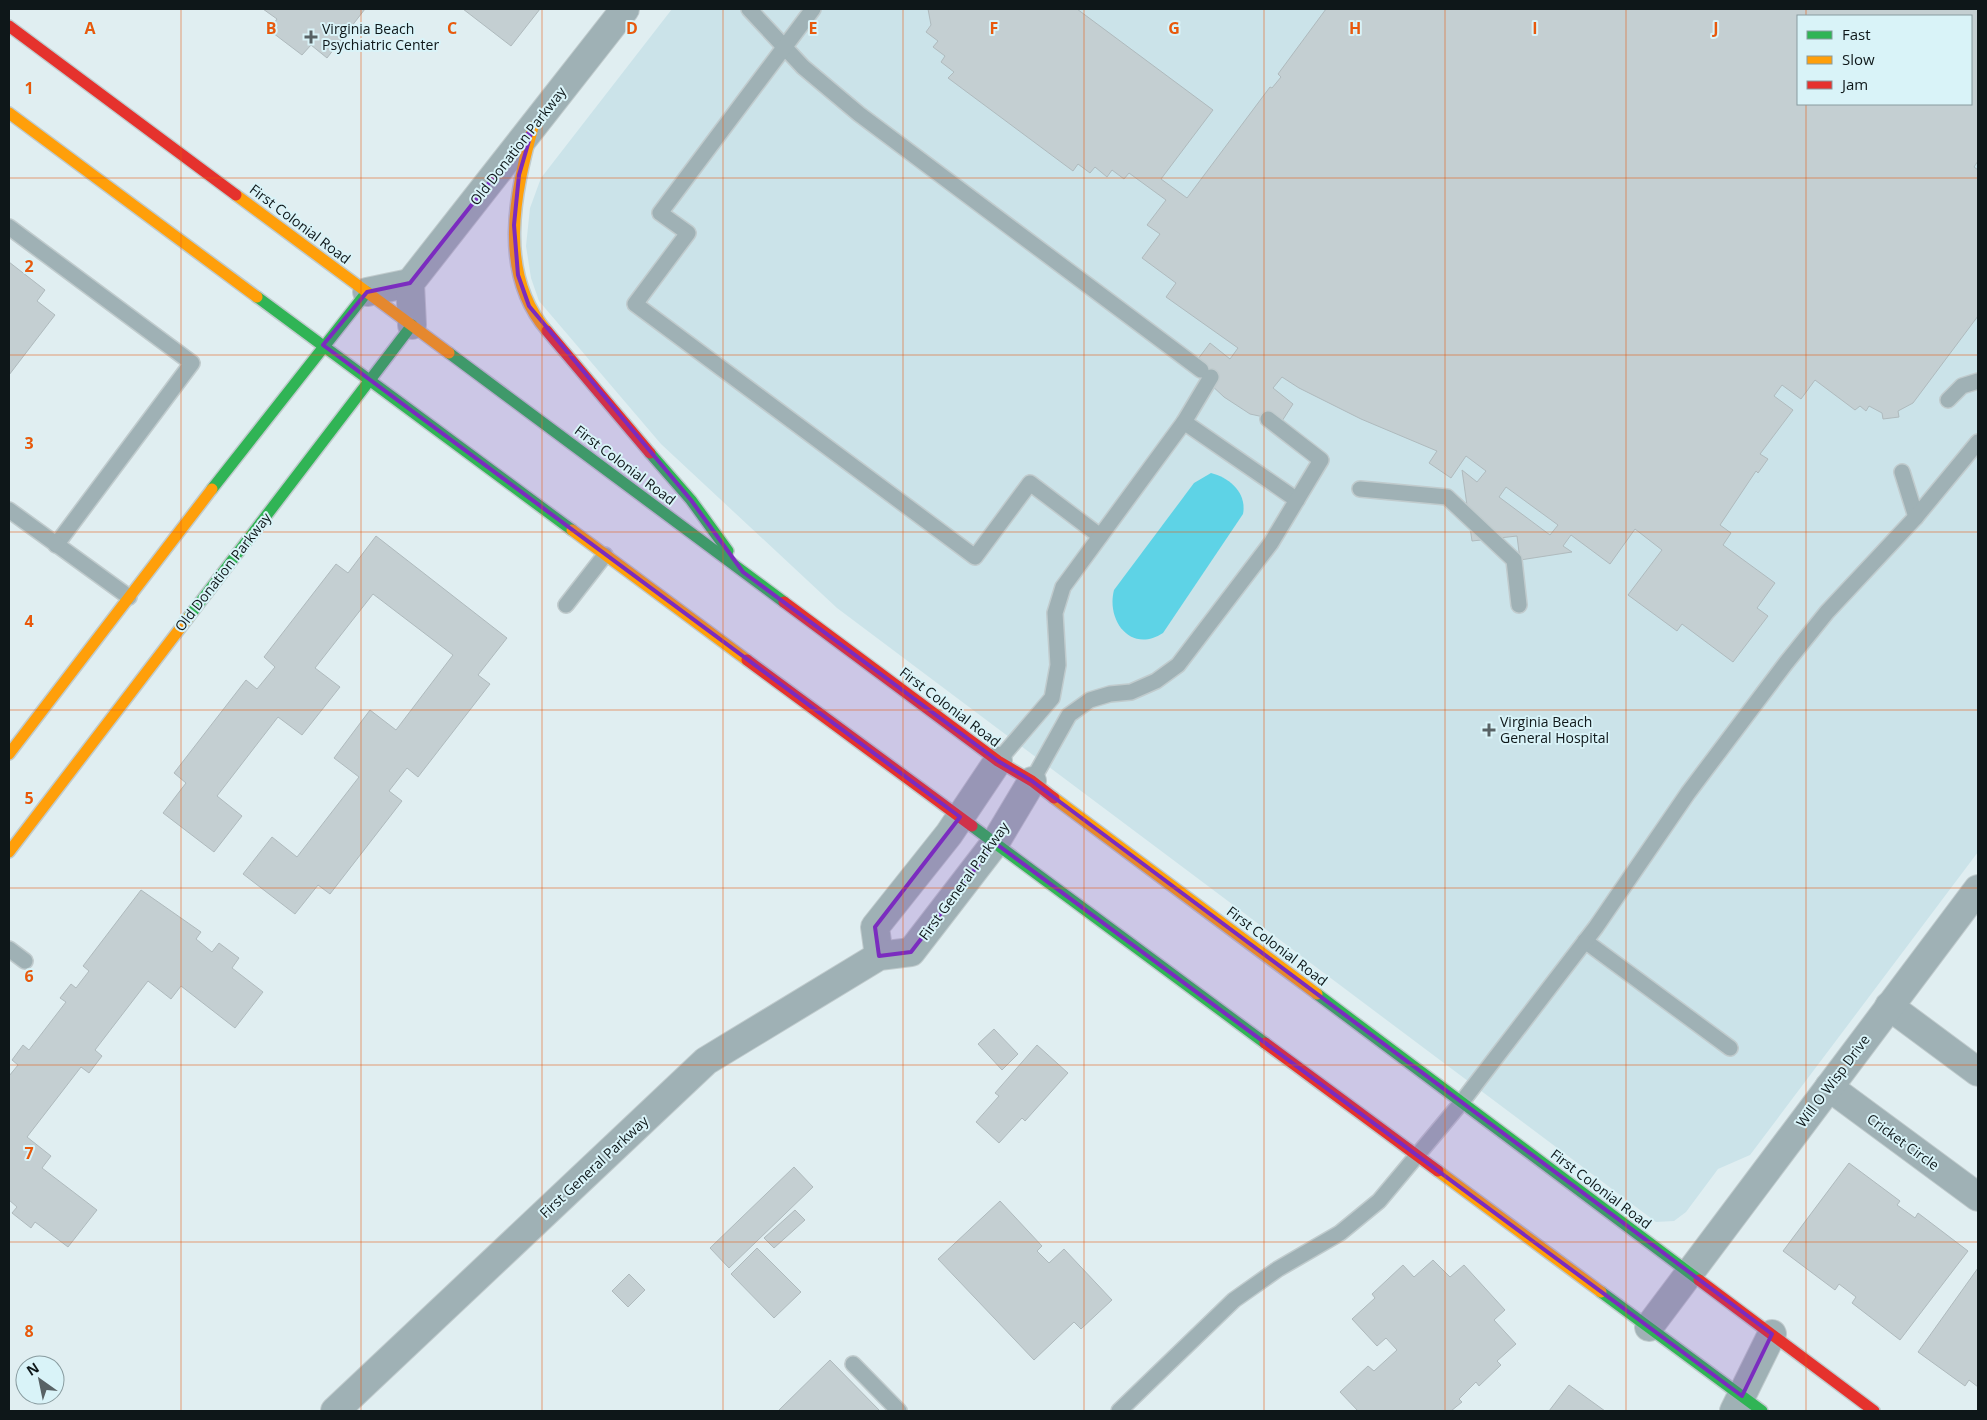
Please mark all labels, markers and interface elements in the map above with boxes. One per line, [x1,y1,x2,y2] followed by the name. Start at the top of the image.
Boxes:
[1797,15,1972,105] legend
[84,17,96,39] text: A
[266,17,276,39] text: B
[447,17,457,39] text: C
[626,17,638,39] text: D
[809,17,818,39] text: E
[990,17,998,39] text: F
[1168,17,1180,39] text: G
[1349,17,1361,39] text: H
[1532,17,1538,39] text: I
[1711,17,1719,39] text: J
[322,19,439,54] place label: Virginia Beach Psychiatric Center
[1842,24,1871,44] text: Fast
[304,30,318,44] marker: Virginia Beach Psychiatric Center
[1842,49,1875,69] text: Slow
[1840,74,1868,94] text: Jam
[24,77,34,99] text: 1
[465,82,571,209] street label: Old Donation Parkway
[246,179,355,268] street label: First Colonial Road
[24,255,34,277] text: 2
[571,420,680,509] street label: First Colonial Road
[24,432,34,454] text: 3
[170,508,276,635] street label: Old Donation Parkway
[24,610,34,632] text: 4
[896,662,1005,751] street label: First Colonial Road
[1500,712,1609,747] place label: Virginia Beach General Hospital
[1482,723,1496,737] marker: Virginia Beach General Hospital
[24,787,34,809] text: 5
[914,817,1014,944] street label: First General Parkway
[1223,901,1332,990] street label: First Colonial Road
[24,965,34,987] text: 6
[1792,1030,1874,1131] street label: Will O Wisp Drive
[1863,1109,1943,1174] street label: Cricket Circle
[535,1111,653,1222] street label: First General Parkway
[24,1142,34,1164] text: 7
[1547,1144,1656,1233] street label: First Colonial Road
[24,1320,34,1342] text: 8
[15,1355,65,1405] north arrow
[23,1358,43,1380] text: N

